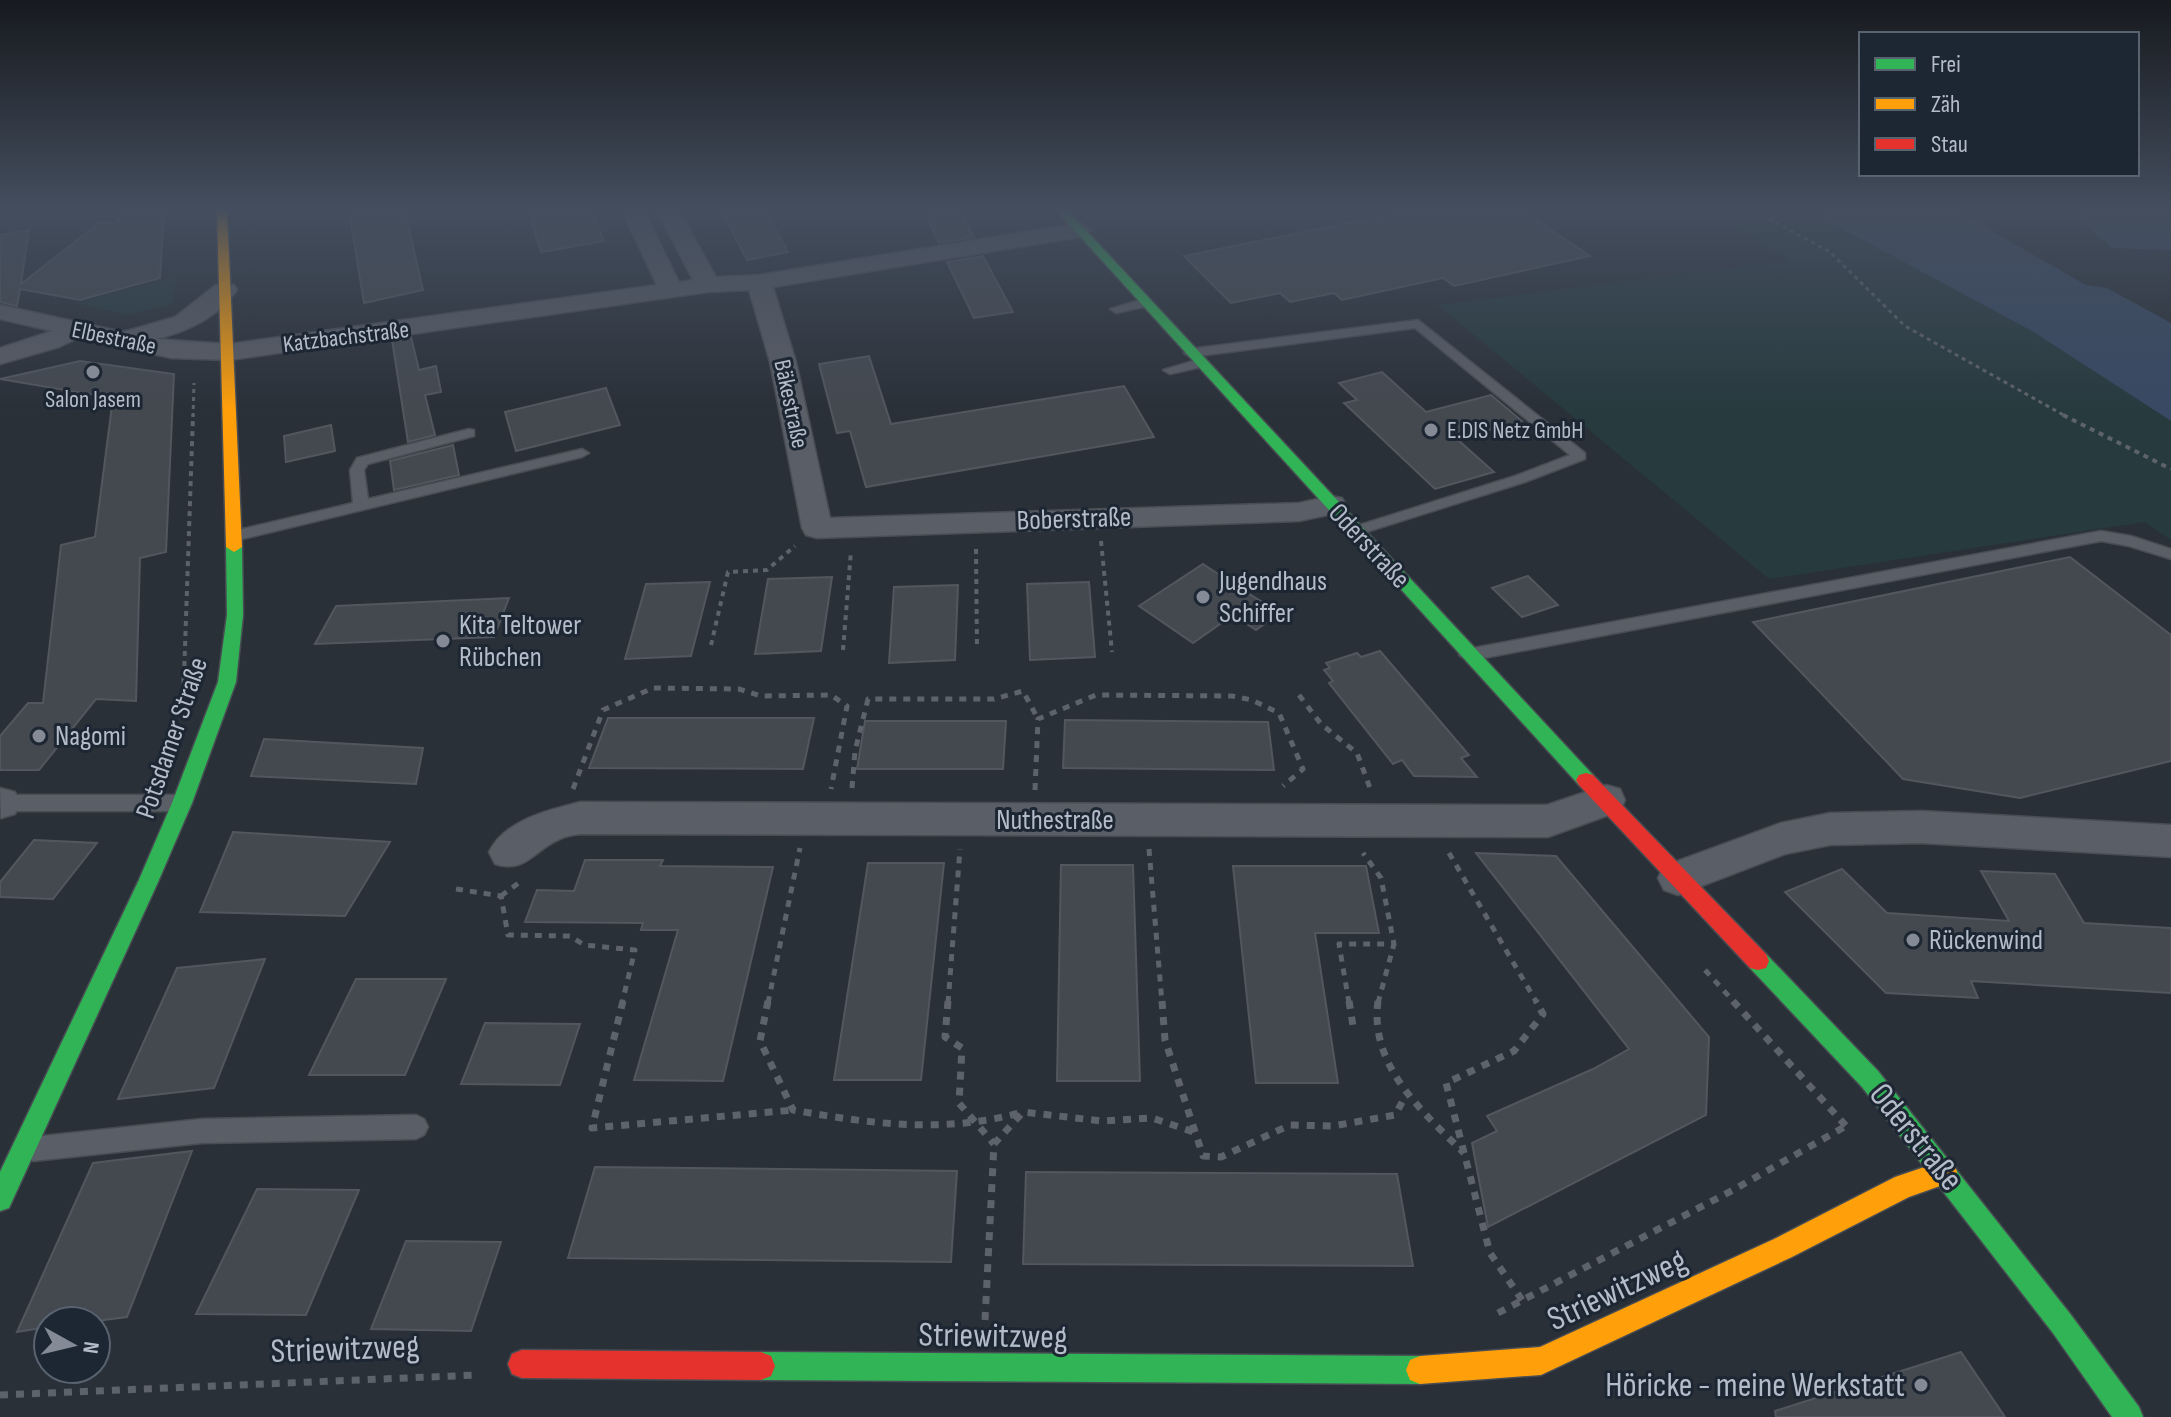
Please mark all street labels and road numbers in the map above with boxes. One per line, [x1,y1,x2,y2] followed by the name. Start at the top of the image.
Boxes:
[69,315,159,361] street label: Elbestraße
[281,315,411,359] street label: Katzbachstraße
[767,357,815,451] street label: Bäkestraße
[1321,497,1417,595] street label: Oderstraße
[1016,501,1132,537] street label: Boberstraße
[129,653,215,823] street label: Potsdamer Straße
[996,804,1114,837] street label: Nuthestraße
[1860,1075,1972,1199] street label: Oderstraße
[1541,1240,1693,1340] street label: Striewitzweg
[918,1314,1068,1358] street label: Striewitzweg
[270,1326,420,1372] street label: Striewitzweg

